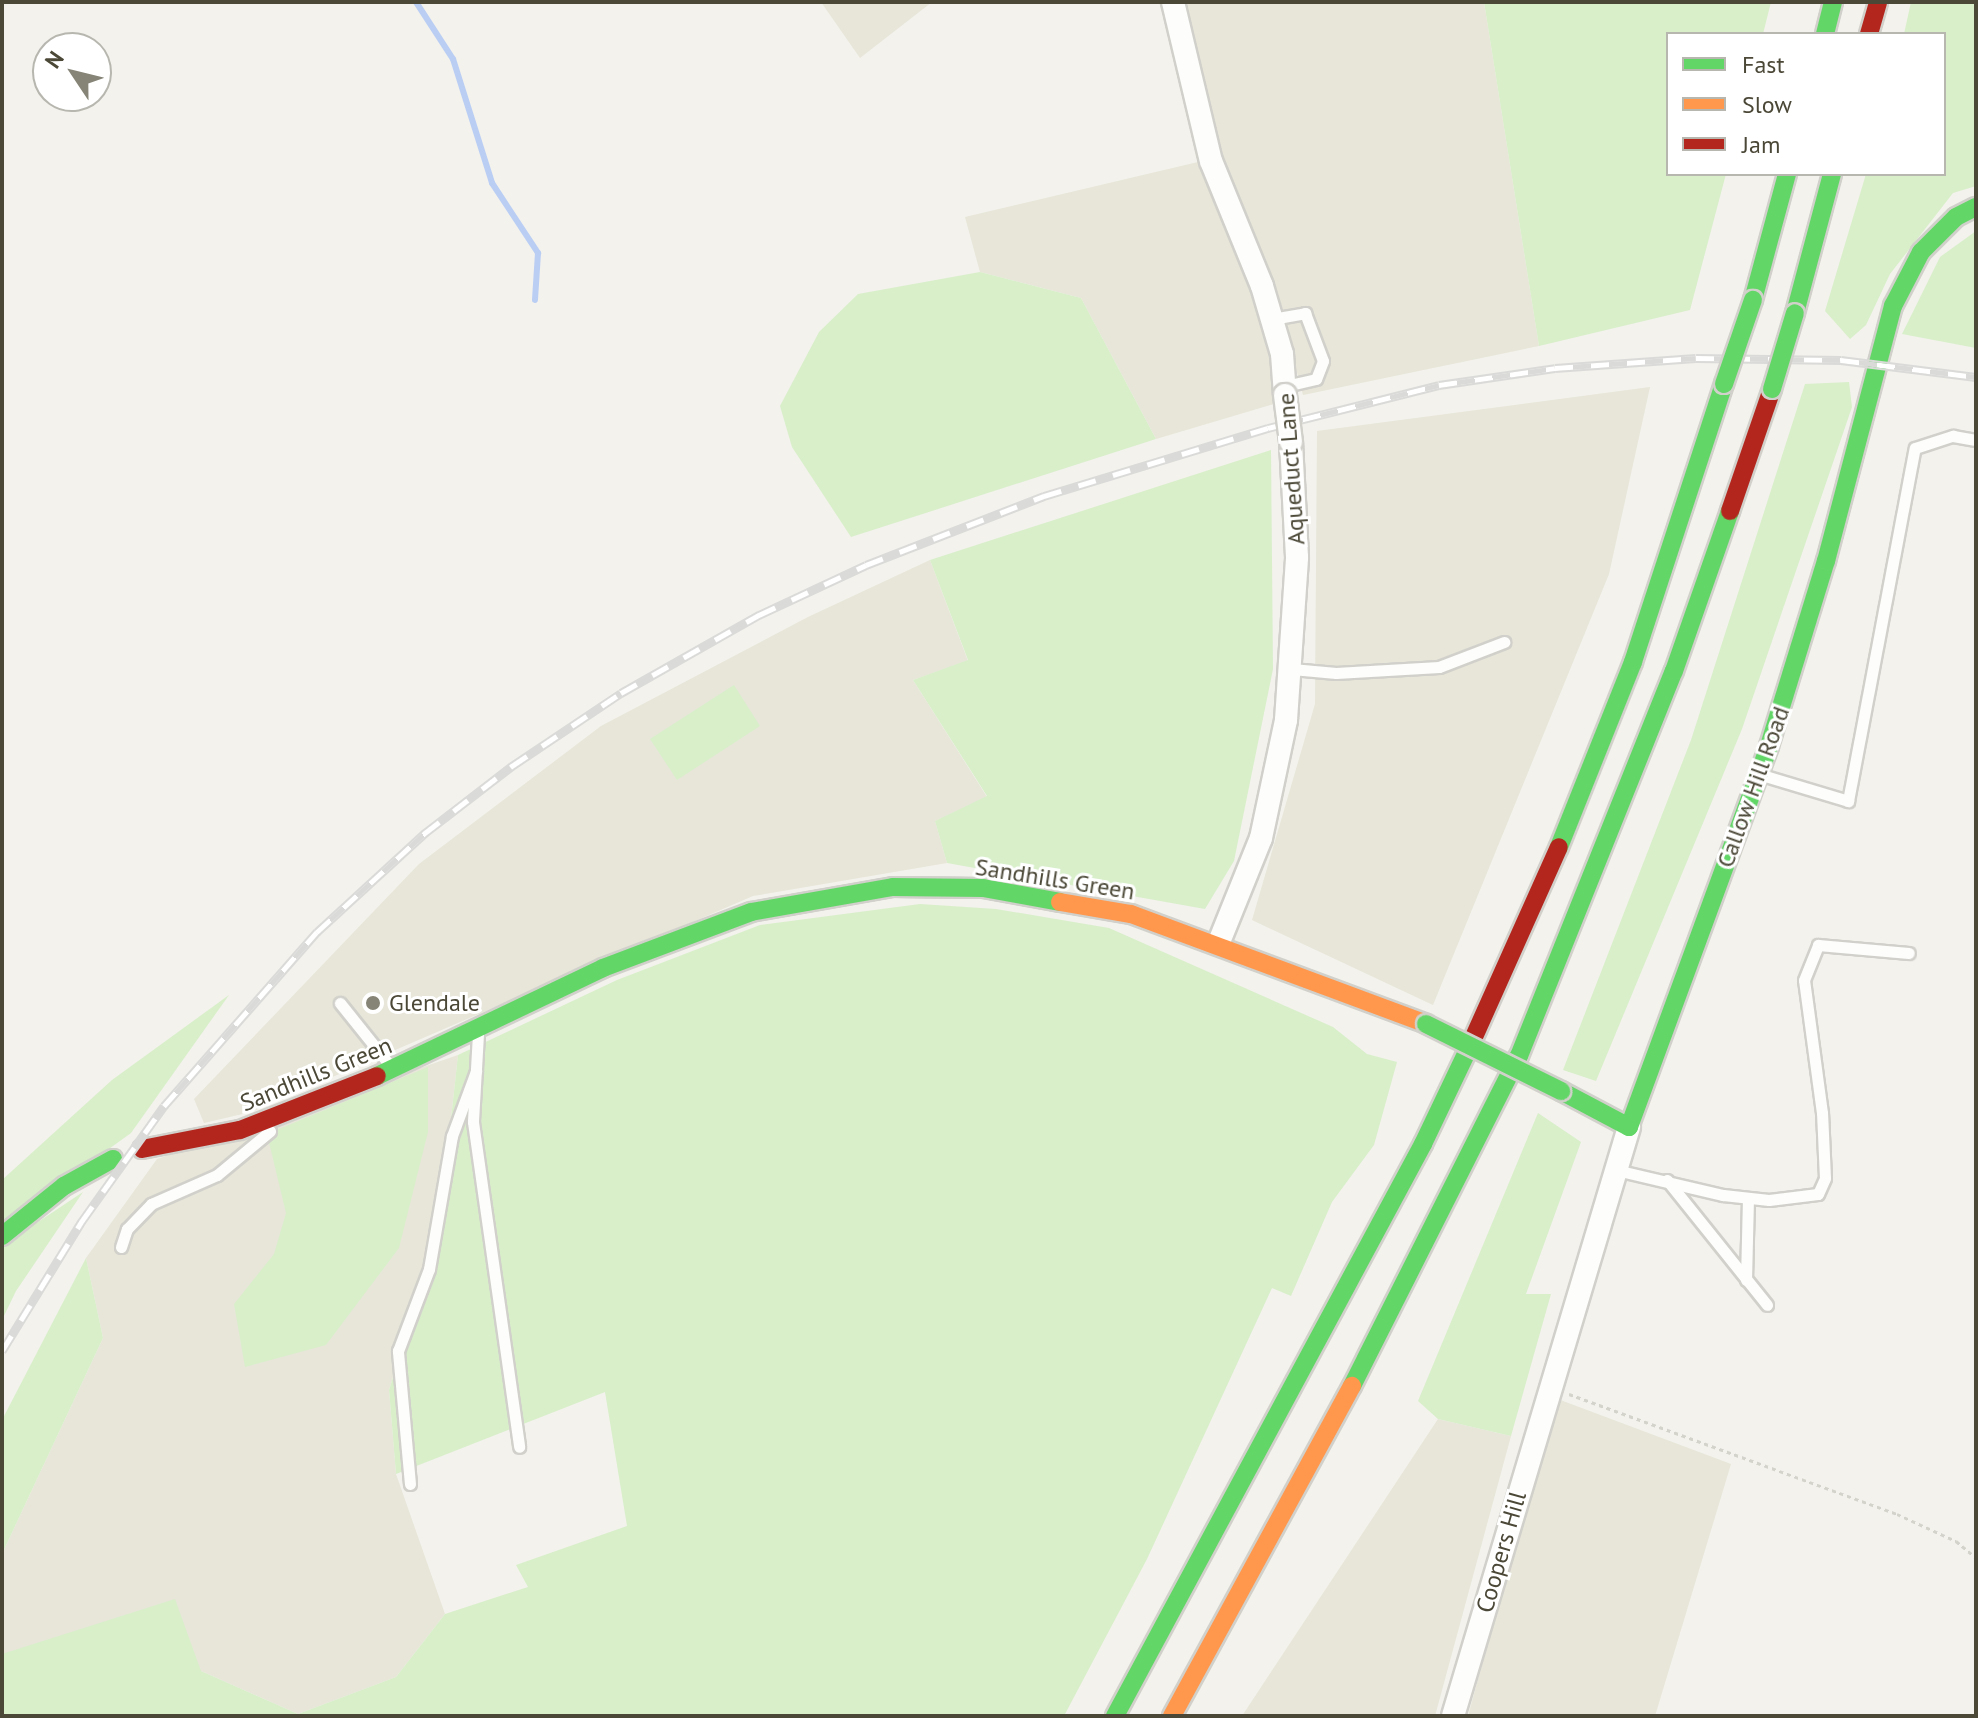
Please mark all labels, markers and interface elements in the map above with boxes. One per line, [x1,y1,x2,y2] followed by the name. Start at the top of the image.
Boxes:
[32,32,112,112] north arrow
[1666,32,1946,176] legend
[38,45,70,73] text: N
[1742,49,1785,80] text: Fast
[1742,89,1792,120] text: Slow
[1742,129,1780,160] text: Jam
[1271,392,1311,546] street label: Aqueduct Lane
[1710,702,1796,872] street label: Callow Hill Road
[973,852,1137,906] street label: Sandhills Green
[389,989,480,1017] place label: Glendale
[364,994,382,1012] marker: Glendale
[236,1031,396,1117] street label: Sandhills Green
[1470,1488,1532,1616] street label: Coopers Hill

